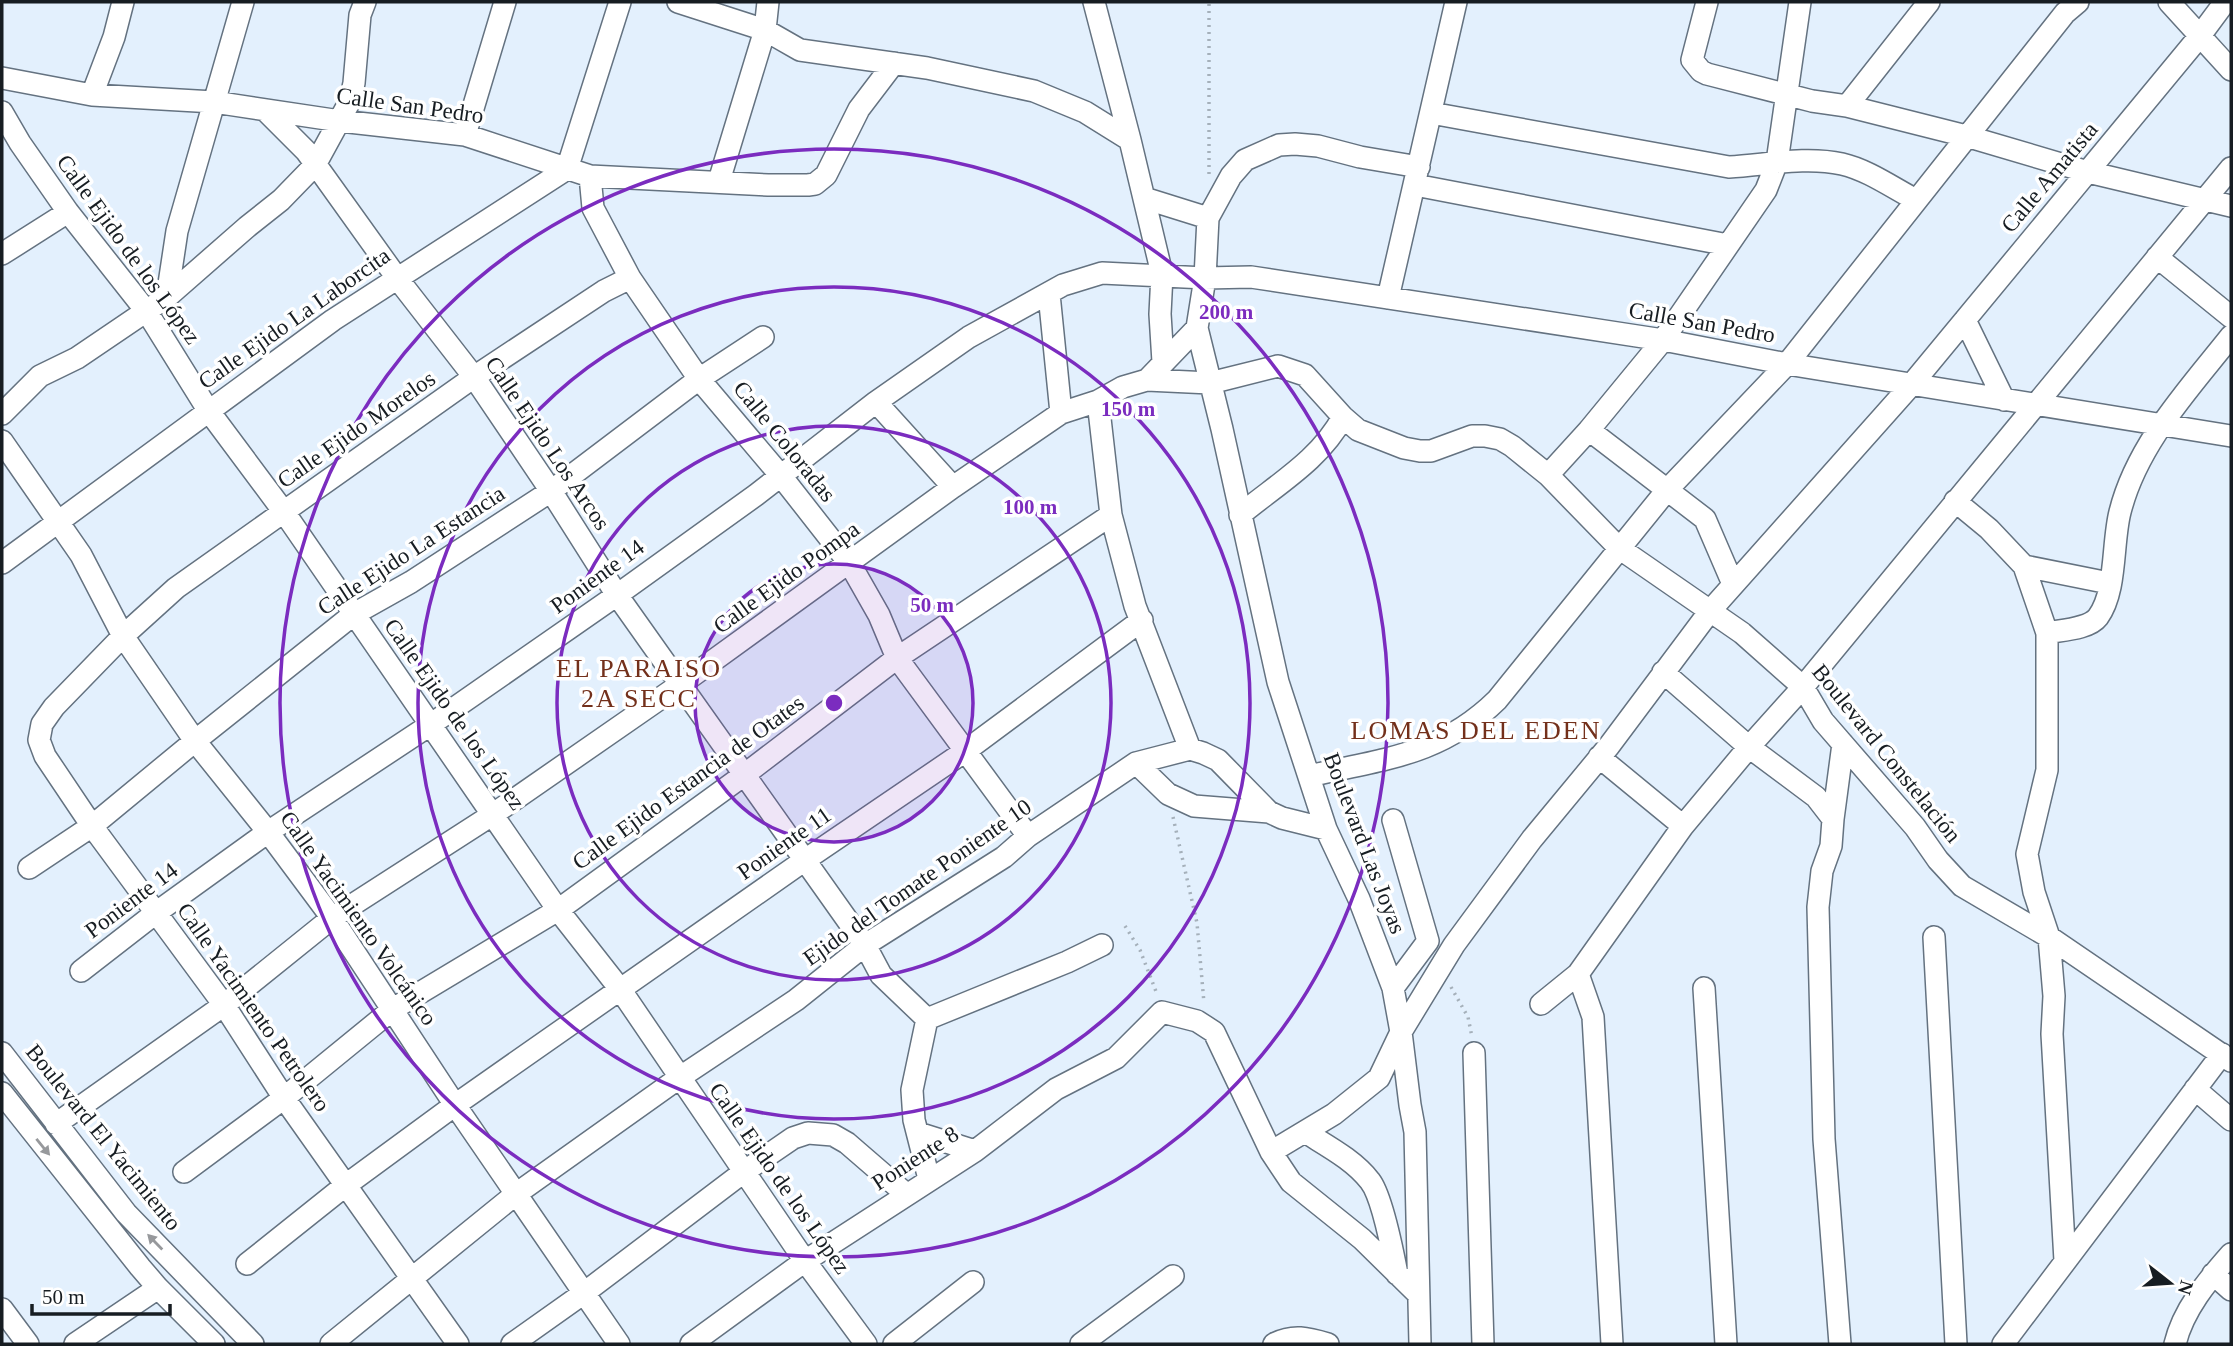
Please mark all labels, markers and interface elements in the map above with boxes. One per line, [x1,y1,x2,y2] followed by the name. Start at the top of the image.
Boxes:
[335,83,485,128] street label: Calle San Pedro
[1996,117,2103,237] street label: Calle Amatista
[52,150,206,349] street label: Calle Ejido de los López
[194,243,395,394] street label: Calle Ejido La Laborcita
[1627,297,1777,348] street label: Calle San Pedro
[1199,300,1254,324] text: 200 m
[480,352,615,535] street label: Calle Ejido Los Arcos
[273,366,440,493] street label: Calle Ejido Morelos
[728,376,841,507] street label: Calle Coloradas
[1101,397,1156,421] text: 150 m
[313,481,509,620] street label: Calle Ejido La Estancia
[1003,495,1058,519] text: 100 m
[709,516,864,639] street label: Calle Ejido Pompa
[546,534,649,619] street label: Poniente 14
[910,593,954,617] text: 50 m
[379,614,530,815] street label: Calle Ejido de los López
[556,654,722,713] district label: EL PARAISO 2A SECC
[1807,659,1966,848] street label: Boulevard Constelación
[568,690,809,875] street label: Calle Ejido Estancia de Otates
[822,691,846,715] centre of rings
[1351,716,1601,745] district label: LOMAS DEL EDEN
[1319,749,1411,937] street label: Boulevard Las Joyas
[798,794,1036,971] street label: Ejido del Tomate Poniente 10
[733,802,836,885] street label: Poniente 11
[275,807,442,1030] street label: Calle Yacimiento Volcánico
[80,857,183,943] street label: Poniente 14
[172,898,335,1116] street label: Calle Yacimiento Petrolero
[21,1039,186,1235] street label: Boulevard El Yacimiento
[704,1078,855,1279] street label: Calle Ejido de los López
[867,1121,963,1196] street label: Poniente 8
[36,1137,51,1155] one-way arrow
[146,1234,163,1251] one-way arrow
[2135,1248,2205,1318] north arrow
[32,1272,170,1316] scale bar
[2174,1278,2198,1298] text: N
[42,1285,85,1309] text: 50 m

